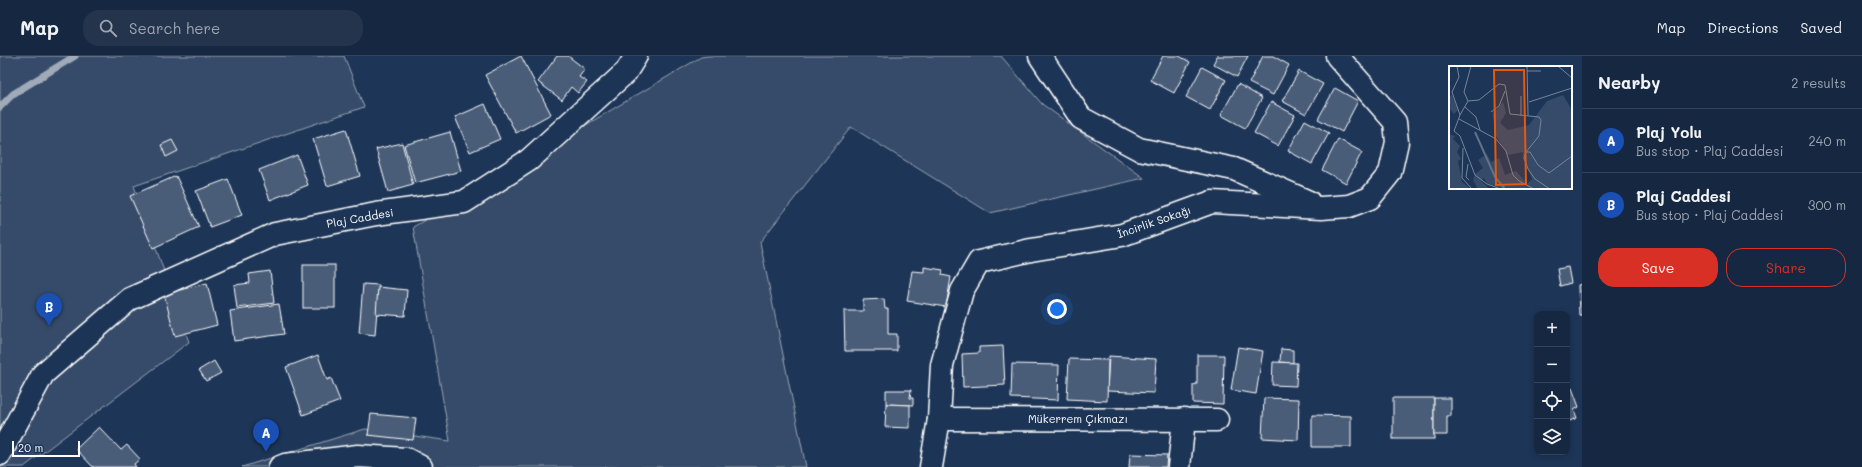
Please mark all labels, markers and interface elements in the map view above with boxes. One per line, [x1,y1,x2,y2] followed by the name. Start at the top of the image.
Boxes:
[83,10,363,46] search box
[20,15,59,40] text: Map
[97,17,119,39] icon: search
[129,18,220,38] text: Search here
[1657,18,1685,37] text: Map
[1707,18,1778,37] text: Directions
[1800,18,1842,37] text: Saved
[1449,66,1572,189] inset map
[1598,71,1660,93] text: Nearby
[1791,74,1846,91] text: 2 results
[1636,122,1702,142] text: Plaj Yolu
[1606,132,1616,149] text: A
[1809,132,1846,149] text: 240 m
[1636,142,1783,159] text: Bus stop · Plaj Caddesi
[1636,186,1731,206] text: Plaj Caddesi
[1607,196,1615,213] text: B
[1808,196,1846,213] text: 300 m
[1115,202,1193,241] street label: İncirlik Sokağı
[325,204,395,231] street label: Plaj Caddesi
[1636,206,1783,223] text: Bus stop · Plaj Caddesi
[1598,248,1718,287] button: Save
[1726,248,1846,287] button: Share
[36,293,62,326] pin: B
[1047,299,1067,319] your location
[1534,311,1570,455] map controls
[1534,311,1570,347] button: +
[1534,347,1570,383] button: −
[1534,383,1570,419] button: locate
[1028,411,1128,426] street label: Mükerrem Çıkmazı
[253,419,279,452] pin: A
[1534,419,1570,455] button: layers
[12,439,80,458] scale bar
[18,440,43,455] text: 20 m

